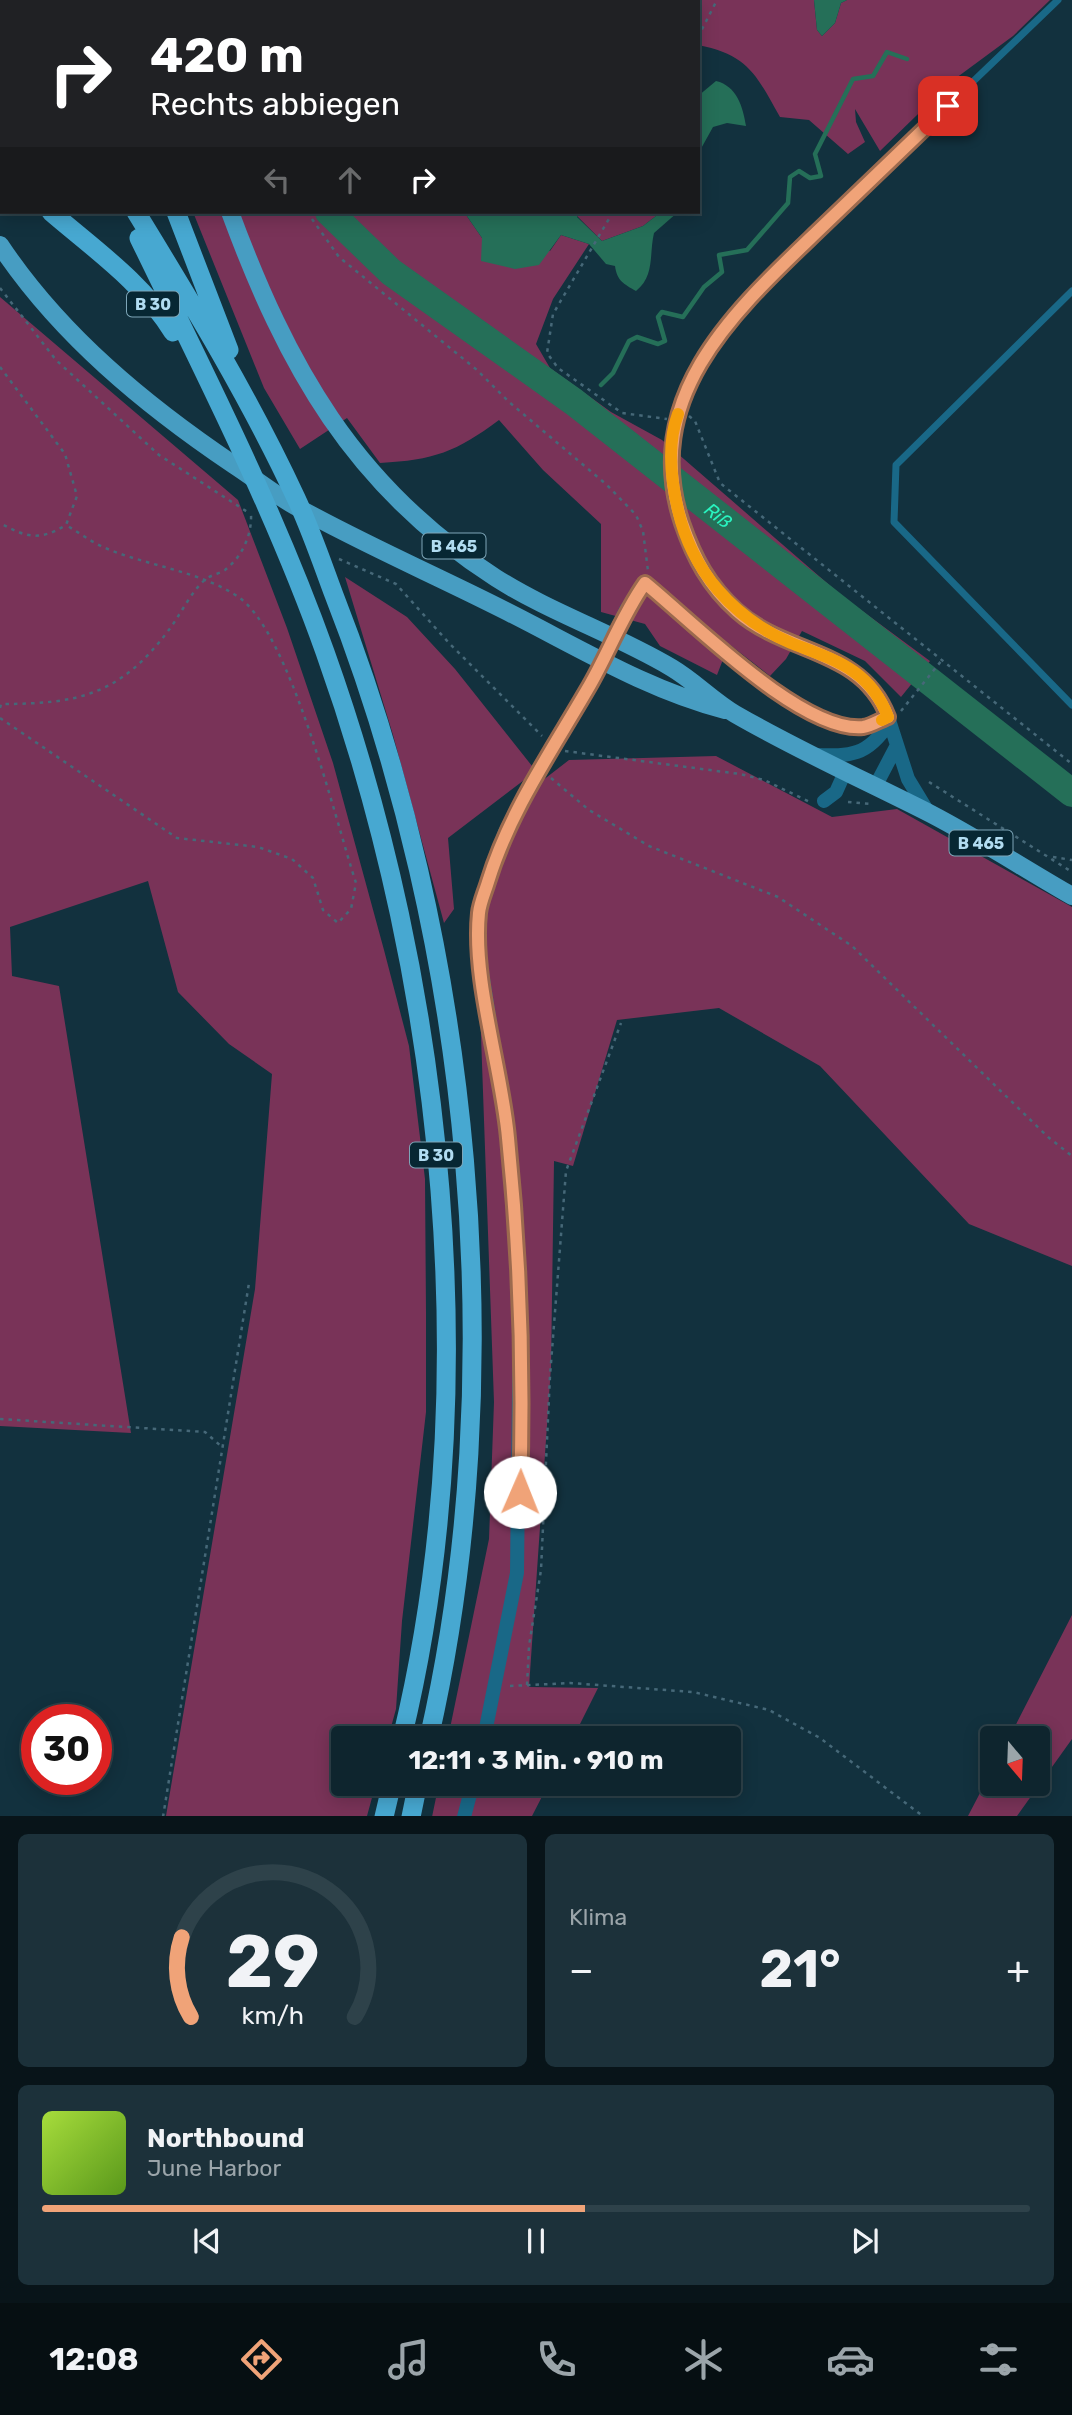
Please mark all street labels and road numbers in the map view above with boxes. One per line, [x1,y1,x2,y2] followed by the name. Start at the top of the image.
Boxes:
[127,292,179,316] road number: B 30
[422,534,486,558] road number: B 465
[950,830,1012,856] road number: B 465
[410,1142,462,1168] road number: B 30

